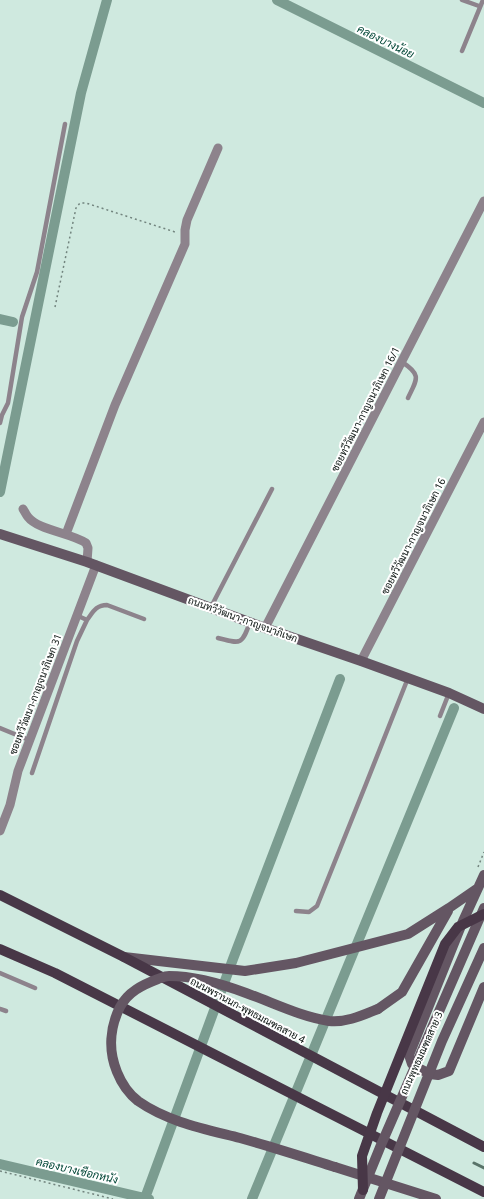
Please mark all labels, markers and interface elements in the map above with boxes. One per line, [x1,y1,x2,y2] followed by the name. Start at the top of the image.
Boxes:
[355,21,418,62] water label: คลองบางน้อย
[327,344,403,474] street label: ซอยทวีวัฒนา-กาญจนาภิเษก 16/1
[378,475,449,597] street label: ซอยทวีวัฒนา-กาญจนาภิเษก 16
[186,593,300,645] street label: ถนนทวีวัฒนา-กาญจนาภิเษก
[5,631,65,757] street label: ซอยทวีวัฒนา-กาญจนาภิเษก 31
[188,974,308,1047] street label: ถนนพรานนก-พุทธมณฑลสาย 4
[396,1009,447,1097] street label: ถนนพุทธมณฑลสาย 3
[35,1153,119,1187] water label: คลองบางเชือกหนัง

